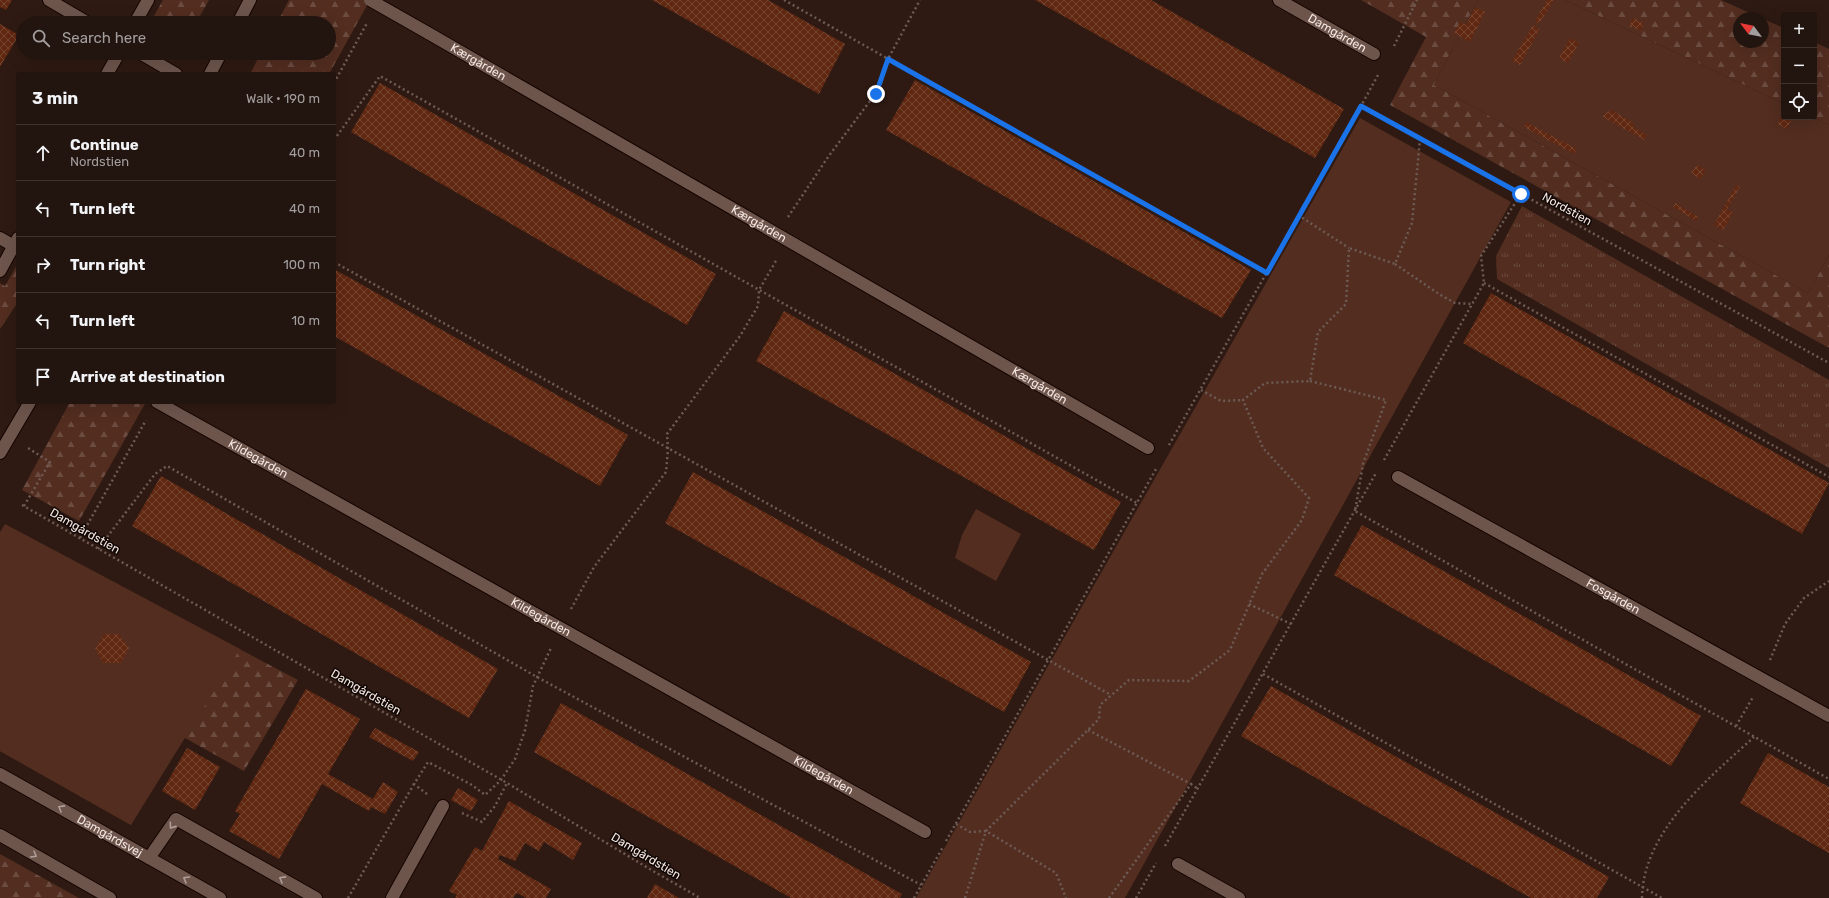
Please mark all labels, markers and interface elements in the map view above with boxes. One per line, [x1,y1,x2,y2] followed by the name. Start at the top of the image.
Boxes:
[1306,11,1369,55] street label: Damgården
[1733,12,1769,48] north arrow
[1781,12,1817,120] map controls
[1781,12,1817,48] button: +
[16,16,336,60] search box
[30,27,52,49] icon: search
[62,29,146,47] text: Search here
[448,41,508,83] street label: Kærgården
[1781,48,1817,84] button: −
[1781,84,1817,120] button: locate
[867,85,885,103] route end
[32,88,78,108] text: 3 min
[246,91,320,106] text: Walk · 190 m
[70,136,139,154] text: Continue
[32,142,54,164] icon: ahead
[289,145,320,160] text: 40 m
[70,154,129,169] text: Nordstien
[1512,185,1530,203] route start
[1540,190,1594,228] street label: Nordstien
[32,198,54,220] icon: left
[70,200,135,218] text: Turn left
[289,201,320,216] text: 40 m
[729,202,789,245] street label: Kærgården
[32,254,54,276] icon: right
[70,256,145,274] text: Turn right
[283,257,320,272] text: 100 m
[32,310,54,332] icon: left
[70,312,135,330] text: Turn left
[291,313,320,328] text: 10 m
[1009,364,1070,407] street label: Kærgården
[32,366,54,388] icon: arrive
[70,368,225,386] text: Arrive at destination
[226,436,291,481] street label: Kildegården
[47,505,123,557] street label: Damgårdstien
[1584,576,1642,617] street label: Fosgården
[509,595,573,639] street label: Kildegården
[328,666,404,718] street label: Damgårdstien
[791,753,856,798] street label: Kildegården
[58,805,65,813] one-way arrow
[74,812,145,860] street label: Damgårdsvej
[170,821,177,828] one-way arrow
[609,830,683,882] street label: Damgårdstien
[30,850,37,857] one-way arrow
[183,876,190,883] one-way arrow
[279,876,287,883] one-way arrow

